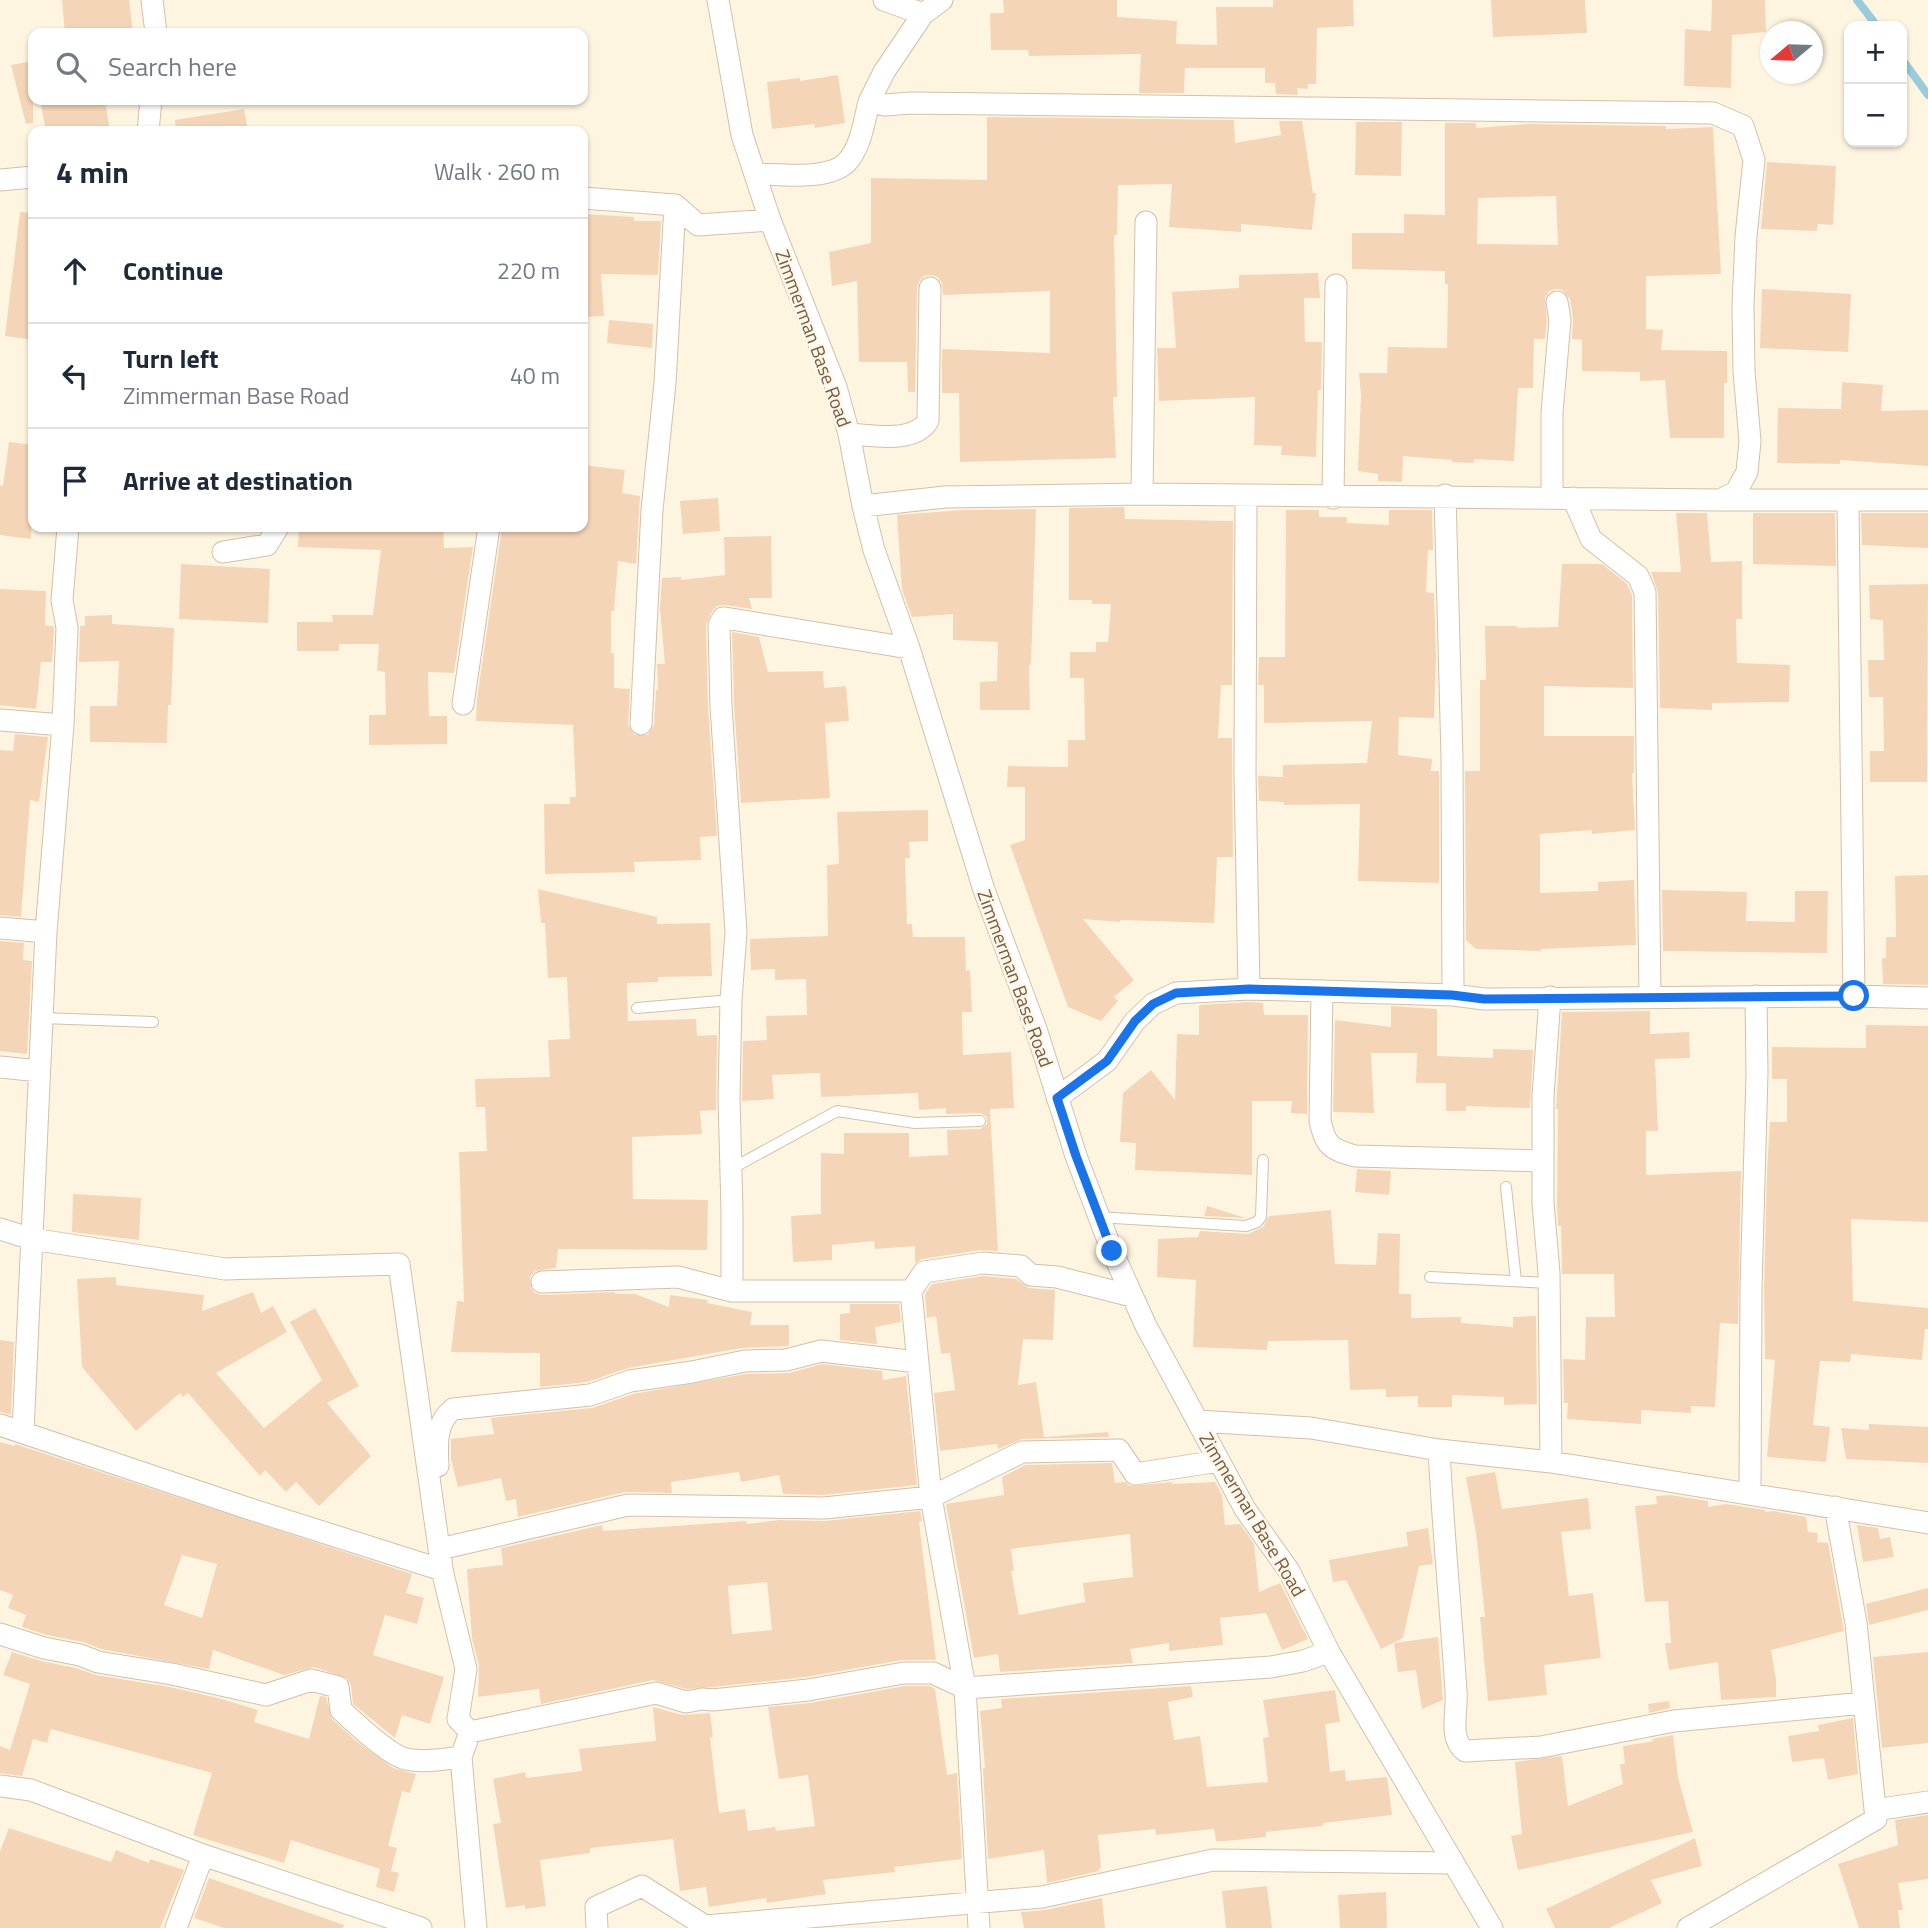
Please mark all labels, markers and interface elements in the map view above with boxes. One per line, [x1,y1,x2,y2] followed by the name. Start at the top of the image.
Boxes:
[1760,21,1823,84] north arrow
[1844,21,1907,147] map controls
[1844,21,1907,84] button: +
[28,28,588,105] search box
[108,47,237,86] text: Search here
[52,48,90,86] icon: search
[1844,84,1907,147] button: −
[56,149,129,195] text: 4 min
[434,154,560,189] text: Walk · 260 m
[768,245,860,431] street label: Zimmerman Base Road
[123,251,223,290] text: Continue
[56,252,94,290] icon: ahead
[497,253,560,288] text: 220 m
[123,339,218,378] text: Turn left
[56,357,94,395] icon: left
[510,358,560,393] text: 40 m
[123,378,349,413] text: Zimmerman Base Road
[123,461,353,500] text: Arrive at destination
[56,462,94,500] icon: arrive
[970,885,1062,1071] street label: Zimmerman Base Road
[1838,980,1869,1011] route start
[1096,1235,1127,1266] route end
[1192,1426,1314,1602] street label: Zimmerman Base Road

